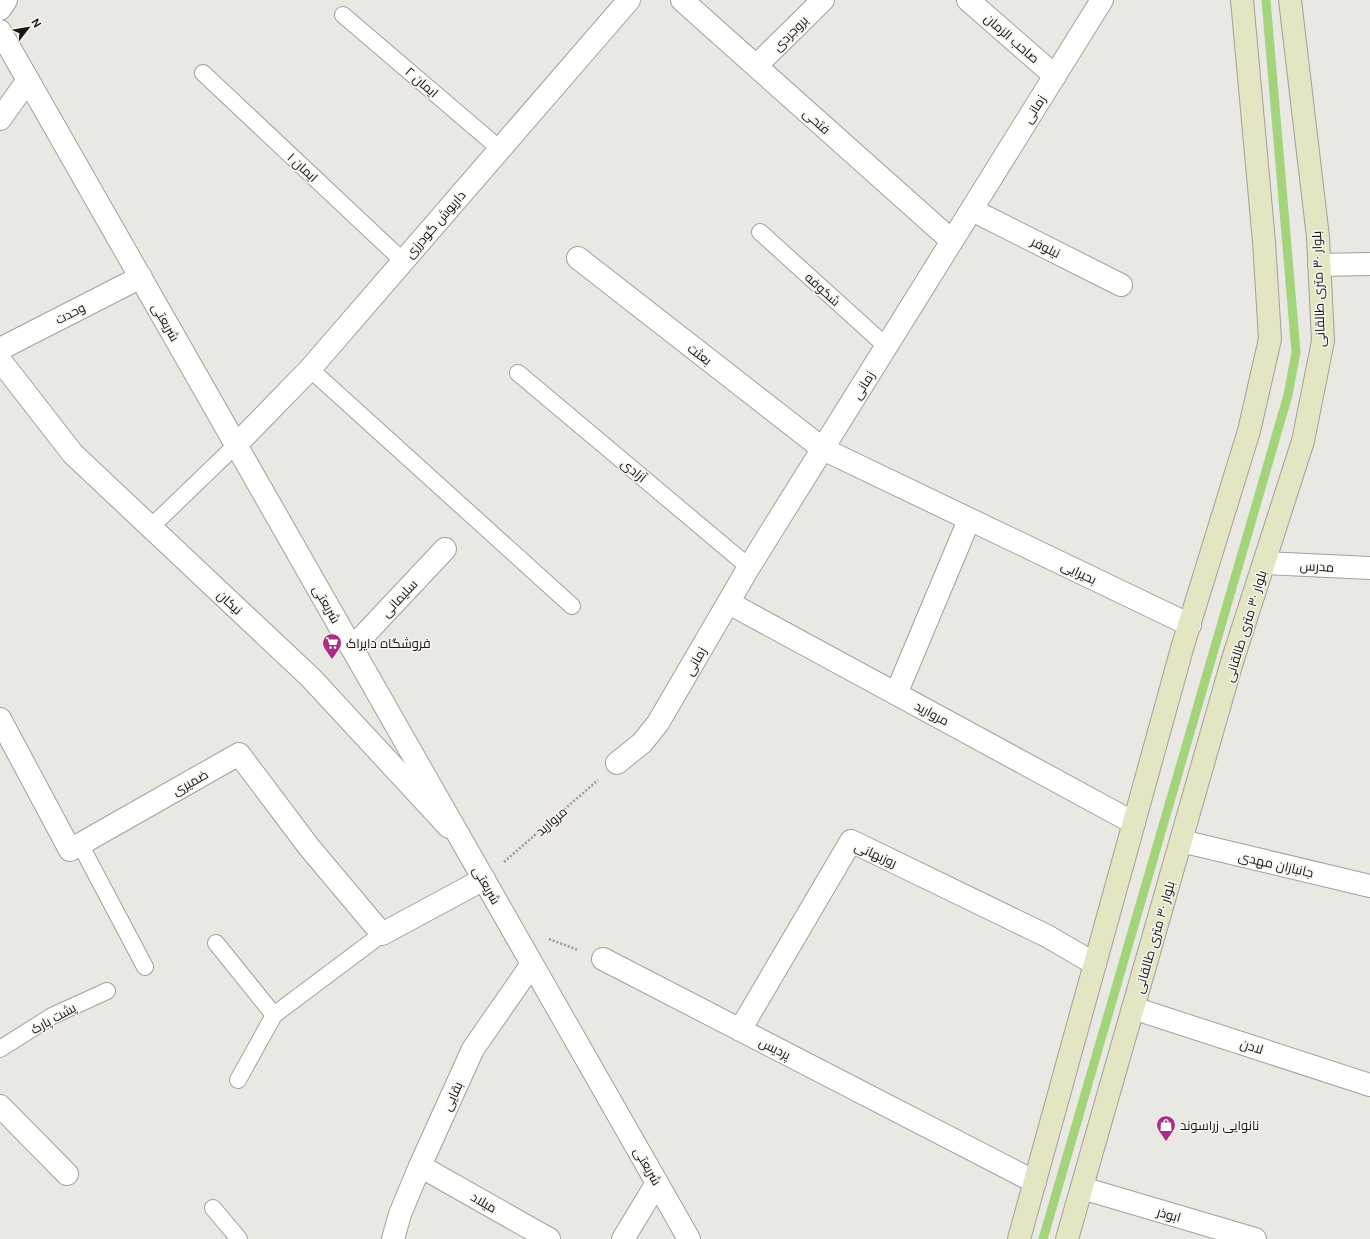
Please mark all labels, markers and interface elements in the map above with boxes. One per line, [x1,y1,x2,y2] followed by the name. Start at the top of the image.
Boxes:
[8,8,48,48] north arrow
[981,10,1043,67] street label: صاحب الزمان
[769,12,812,55] street label: بروجردی
[29,16,45,30] text: N
[402,63,442,101] street label: ایمان ۲
[1019,92,1050,127] street label: زمانی
[799,105,834,138] street label: فتحی
[284,149,322,186] street label: ایمان ۱
[401,187,469,262] street label: داریوش گودرزی
[1308,231,1329,347] street label: بلوار ۳۰ متری طالقانی
[1027,232,1063,262] street label: نیلوفر
[801,269,844,310] street label: شکوفه
[52,299,88,328] street label: وحدت
[148,300,183,344] street label: شریعتی
[684,340,715,369] street label: بعثت
[848,368,879,403] street label: زمانی
[617,455,650,486] street label: آزادی
[1058,557,1099,588] street label: بحیرایی
[1299,557,1335,576] street label: مدرس
[1220,568,1271,684] street label: بلوار ۳۰ متری طالقانی
[377,576,421,621] street label: سلیمانی
[309,582,344,626] street label: شریعتی
[213,586,246,618] street label: نیکان
[321,632,343,660] supermarket icon: فروشگاه دایراک
[346,635,431,652] place label: فروشگاه دایراک
[680,644,710,679] street label: زمانی
[912,697,952,730] street label: مروارید
[169,766,211,799] street label: ضمیری
[532,803,571,840] street label: مروارید
[852,838,900,871] street label: روزبهانی
[1237,848,1315,881] street label: جانبازان مهدی
[469,863,504,907] street label: شریعتی
[1130,879,1179,995] street label: بلوار ۳۰ متری طالقانی
[27,999,80,1039] street label: پشت پارک
[756,1033,794,1065] street label: پردیس
[1238,1035,1266,1058] street label: لادن
[438,1079,467,1114] street label: بقایی
[1155,1114,1177,1142] shop icon: نانوایی زراسوند
[1180,1117,1259,1134] place label: نانوایی زراسوند
[630,1144,665,1188] street label: شریعتی
[468,1188,500,1217] street label: میلاد
[1154,1203,1183,1226] street label: ابوذر

